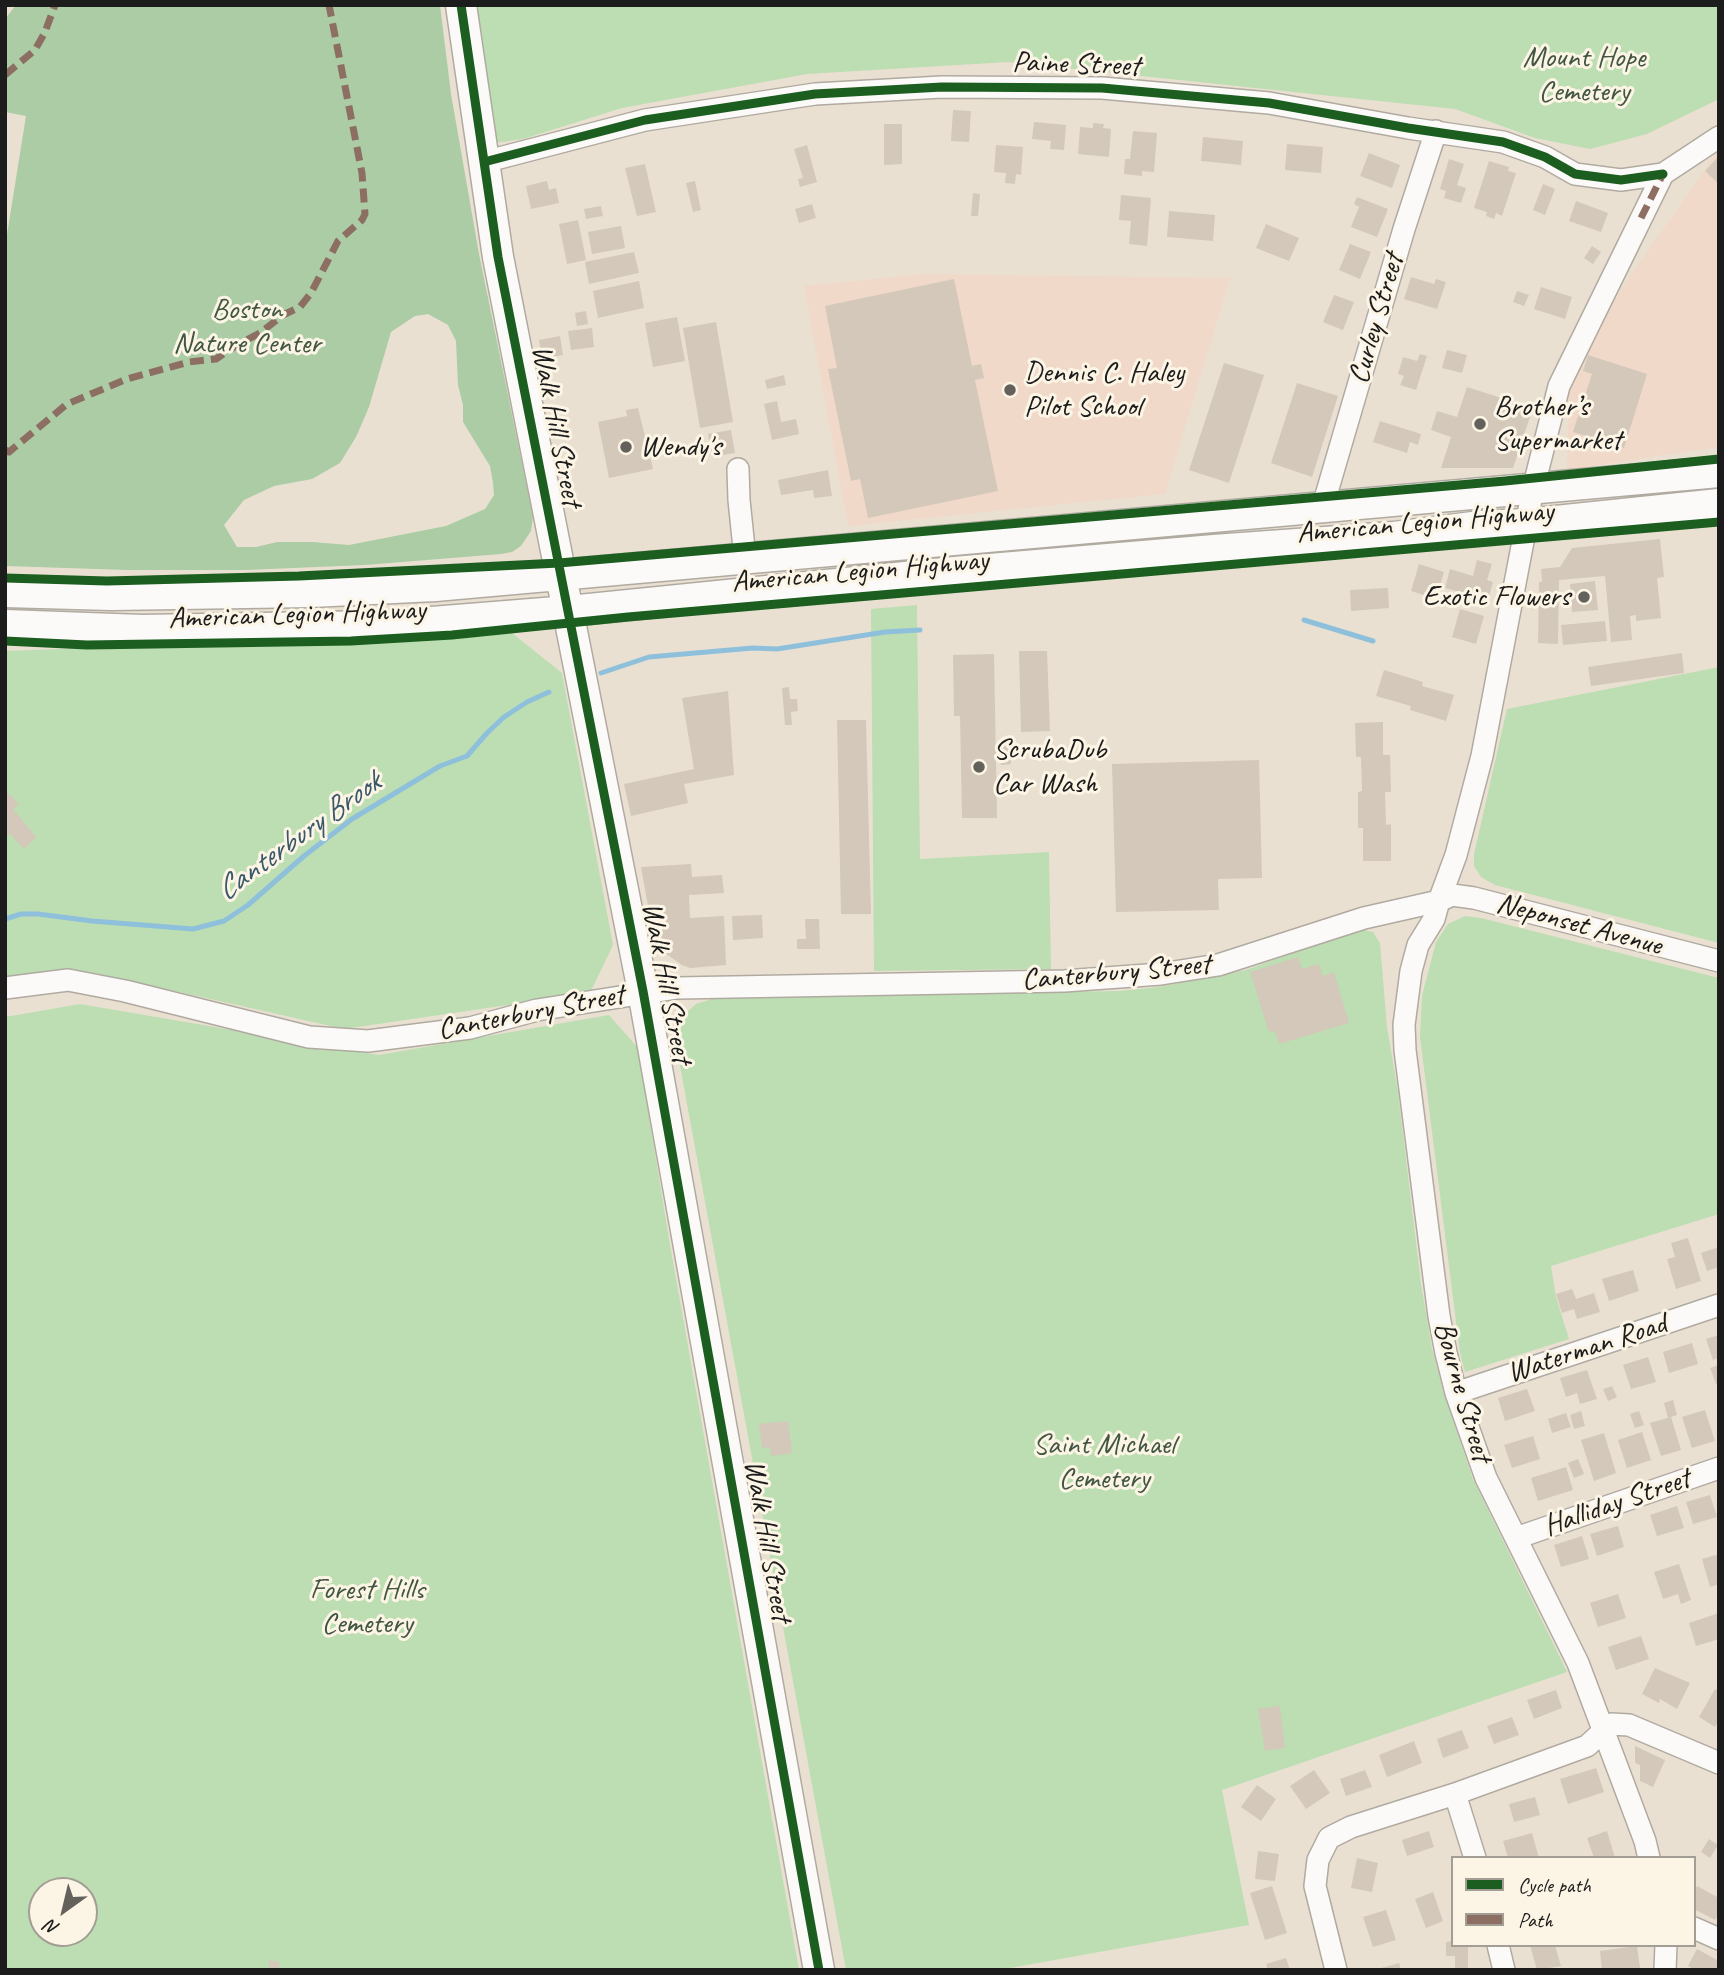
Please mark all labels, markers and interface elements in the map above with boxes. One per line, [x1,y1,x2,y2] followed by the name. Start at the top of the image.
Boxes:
[1523,40,1645,110] park label: Mount Hope Cemetery
[1012,45,1140,85] street label: Paine Street
[1341,250,1413,388] street label: Curley Street
[173,292,321,362] park label: Boston Nature Center
[523,342,589,510] street label: Walk Hill Street
[1024,355,1184,426] place label: Dennis C. Haley Pilot School
[1002,382,1018,398] marker: Dennis C. Haley Pilot School
[1494,389,1621,460] place label: Brother’s Supermarket
[1472,416,1488,432] marker: Brother’s Supermarket
[640,429,721,465] place label: Wendy's
[618,439,634,455] marker: Wendy's
[1295,494,1555,552] street label: American Legion Highway
[730,543,990,601] street label: American Legion Highway
[1423,579,1570,615] place label: Exotic Flowers
[1576,589,1592,605] marker: Exotic Flowers
[168,593,426,637] street label: American Legion Highway
[993,732,1106,802] place label: ScrubaDub Car Wash
[971,759,987,775] marker: ScrubaDub Car Wash
[209,764,389,910] water label: Canterbury Brook
[1492,886,1666,964] street label: Neponset Avenue
[633,899,699,1067] street label: Walk Hill Street
[1020,947,1212,999] street label: Canterbury Street
[435,977,627,1049] street label: Canterbury Street
[1503,1306,1671,1392] street label: Waterman Road
[1425,1318,1499,1466] street label: Bourne Street
[1033,1427,1175,1498] park label: Saint Michael Cemetery
[735,1457,799,1625] street label: Walk Hill Street
[1539,1461,1695,1545] street label: Halliday Street
[310,1572,424,1642] park label: Forest Hills Cemetery
[1451,1856,1696,1947] legend
[1518,1872,1591,1898] text: Cycle path
[28,1877,98,1947] north arrow
[1518,1907,1553,1933] text: Path
[41,1915,64,1941] text: N

